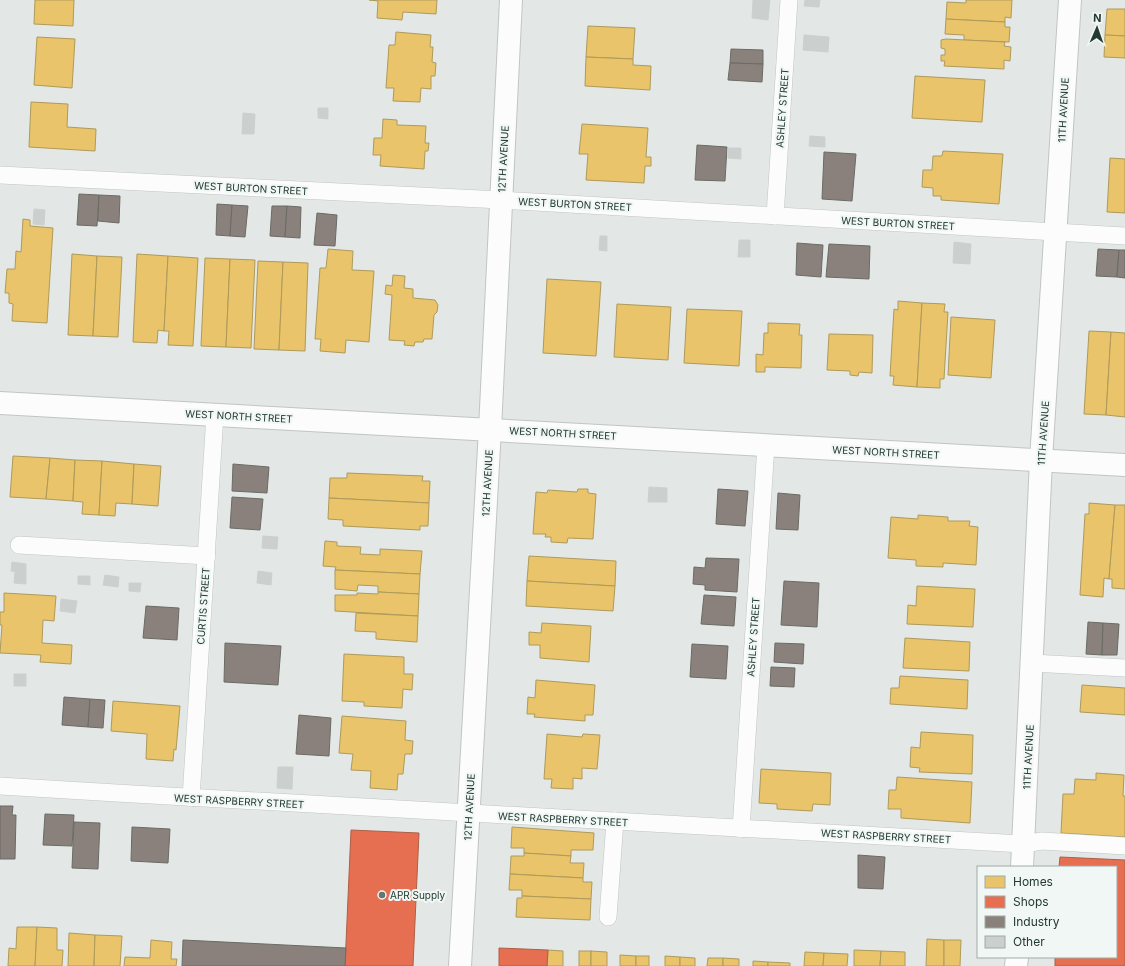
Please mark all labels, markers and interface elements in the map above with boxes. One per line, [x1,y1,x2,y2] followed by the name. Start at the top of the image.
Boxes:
[1077,8,1117,48] north arrow
[1093,11,1102,25] text: N
[773,68,791,148] street label: ASHLEY STREET
[1055,77,1071,143] street label: 11TH AVENUE
[495,125,511,193] street label: 12TH AVENUE
[194,179,308,197] street label: WEST BURTON STREET
[518,195,632,213] street label: WEST BURTON STREET
[841,214,955,232] street label: WEST BURTON STREET
[1035,400,1051,466] street label: 11TH AVENUE
[185,407,293,425] street label: WEST NORTH STREET
[509,424,617,442] street label: WEST NORTH STREET
[832,443,940,461] street label: WEST NORTH STREET
[479,449,495,517] street label: 12TH AVENUE
[194,567,212,645] street label: CURTIS STREET
[744,597,762,677] street label: ASHLEY STREET
[1020,724,1036,790] street label: 11TH AVENUE
[461,773,477,841] street label: 12TH AVENUE
[174,792,304,810] street label: WEST RASPBERRY STREET
[498,810,628,828] street label: WEST RASPBERRY STREET
[821,827,951,845] street label: WEST RASPBERRY STREET
[977,866,1117,958] legend
[1013,874,1053,889] text: Homes
[390,889,446,901] place label: APR Supply
[377,890,387,900] marker: APR Supply
[1013,894,1049,909] text: Shops
[1013,914,1060,929] text: Industry
[1013,934,1045,949] text: Other

